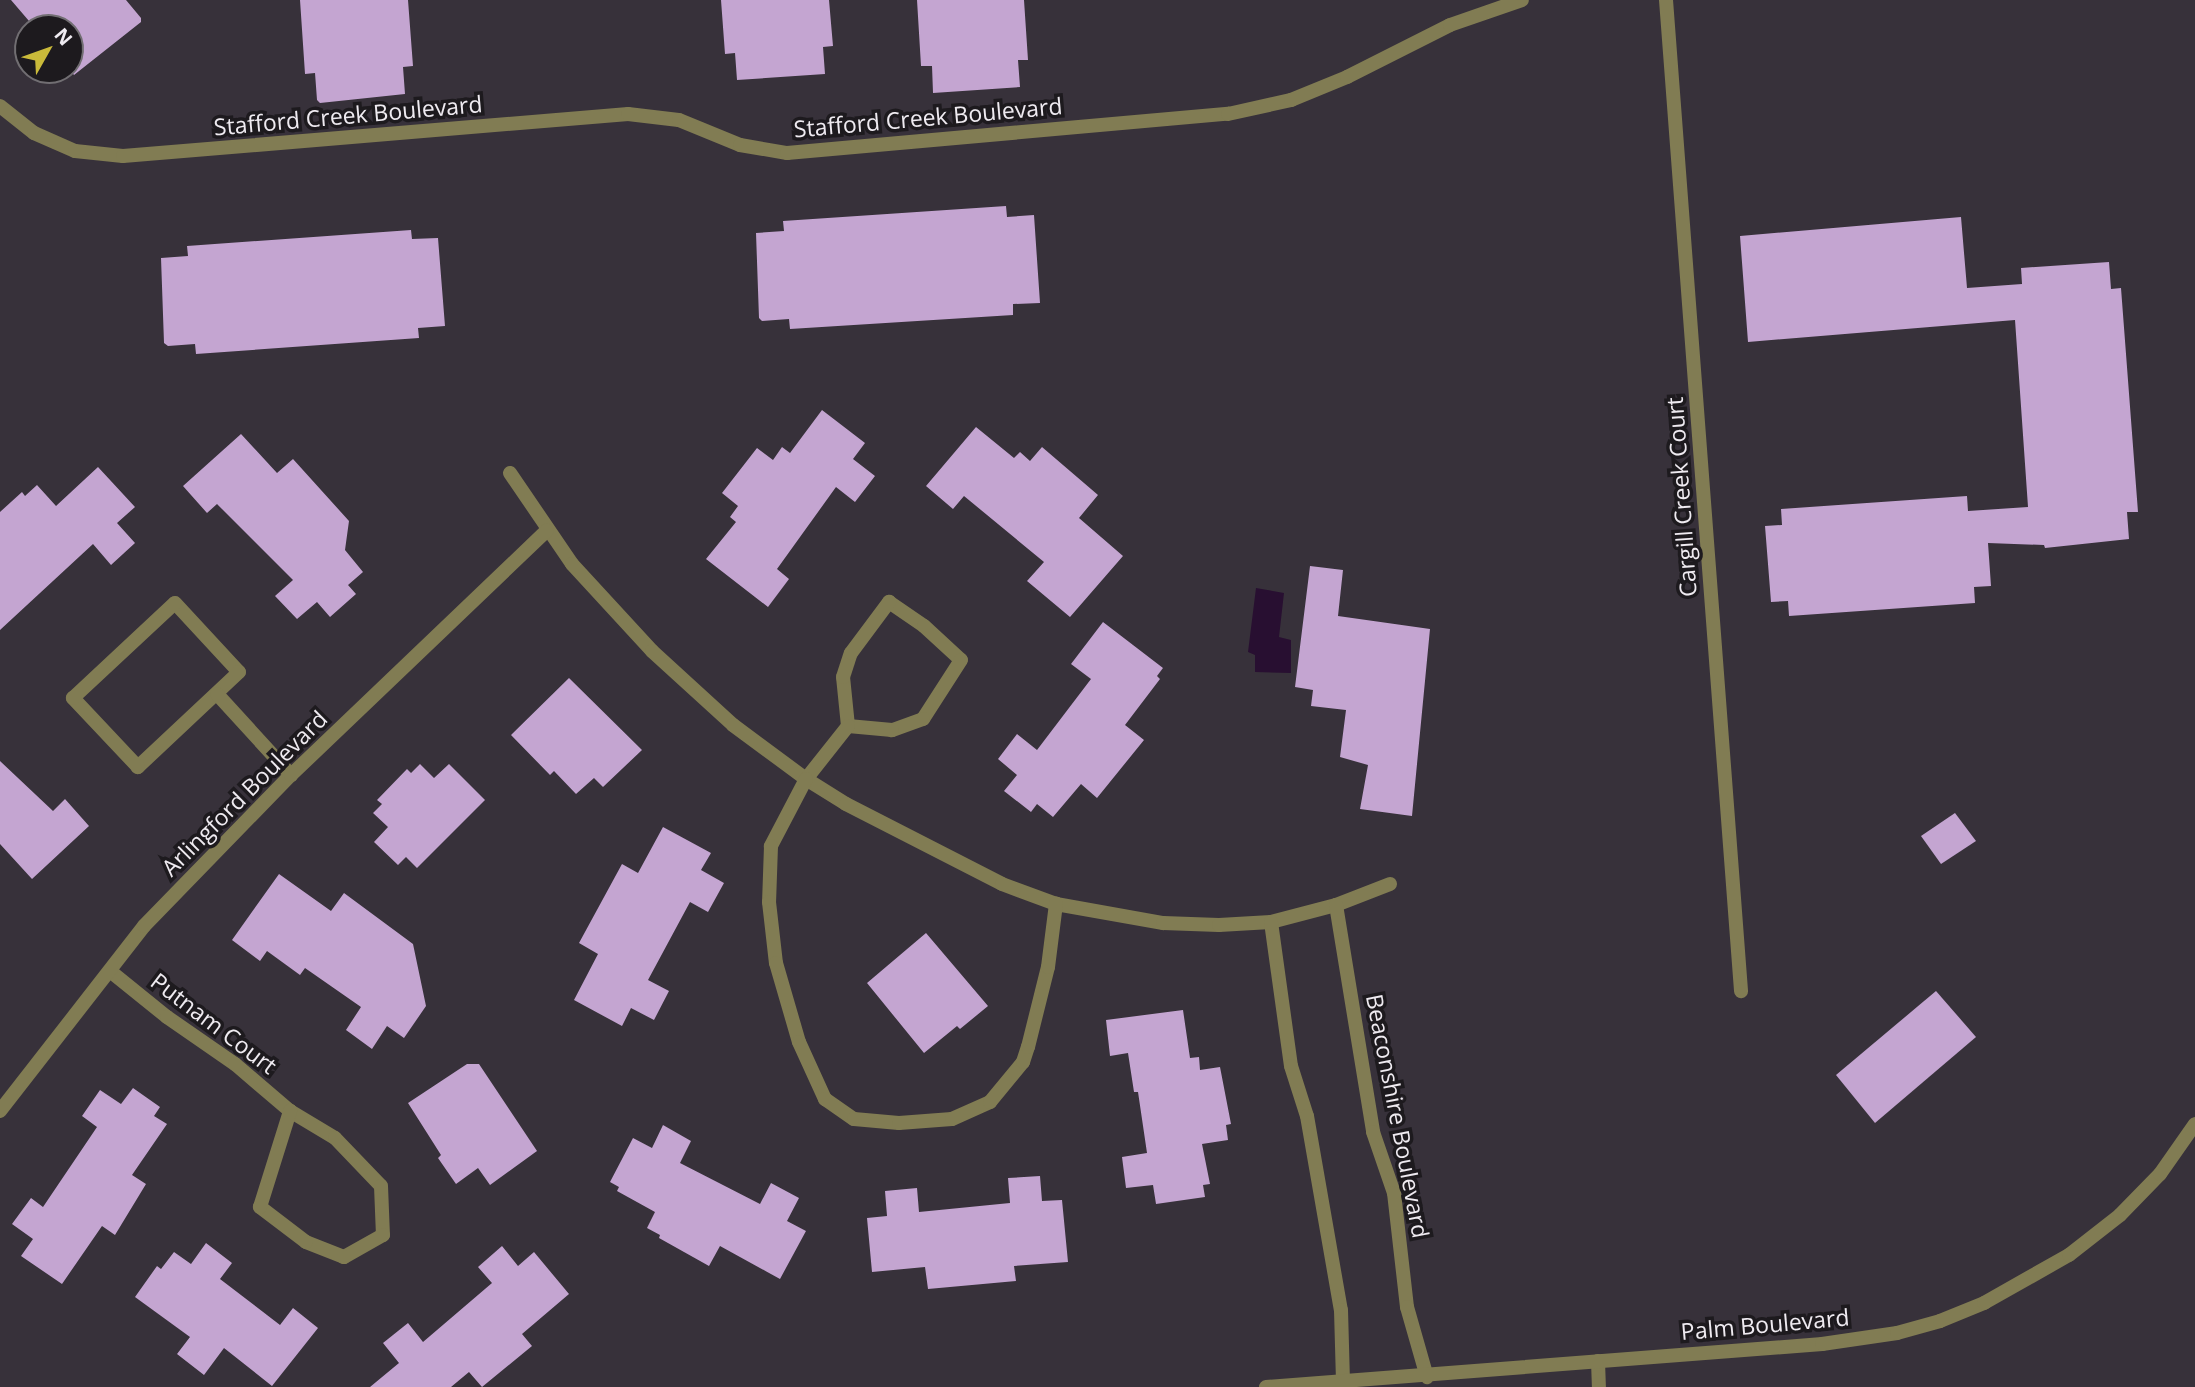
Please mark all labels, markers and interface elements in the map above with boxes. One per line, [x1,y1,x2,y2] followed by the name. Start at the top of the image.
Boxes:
[14,14,84,84] north arrow
[49,23,78,51] text: N
[213,90,483,140] street label: Stafford Creek Boulevard
[793,92,1063,142] street label: Stafford Creek Boulevard
[1660,396,1702,598] street label: Cargill Creek Court
[156,705,332,881] street label: Arlingford Boulevard
[146,967,282,1079] street label: Putnam Court
[1361,992,1435,1240] street label: Beaconshire Boulevard
[1680,1303,1850,1345] street label: Palm Boulevard

